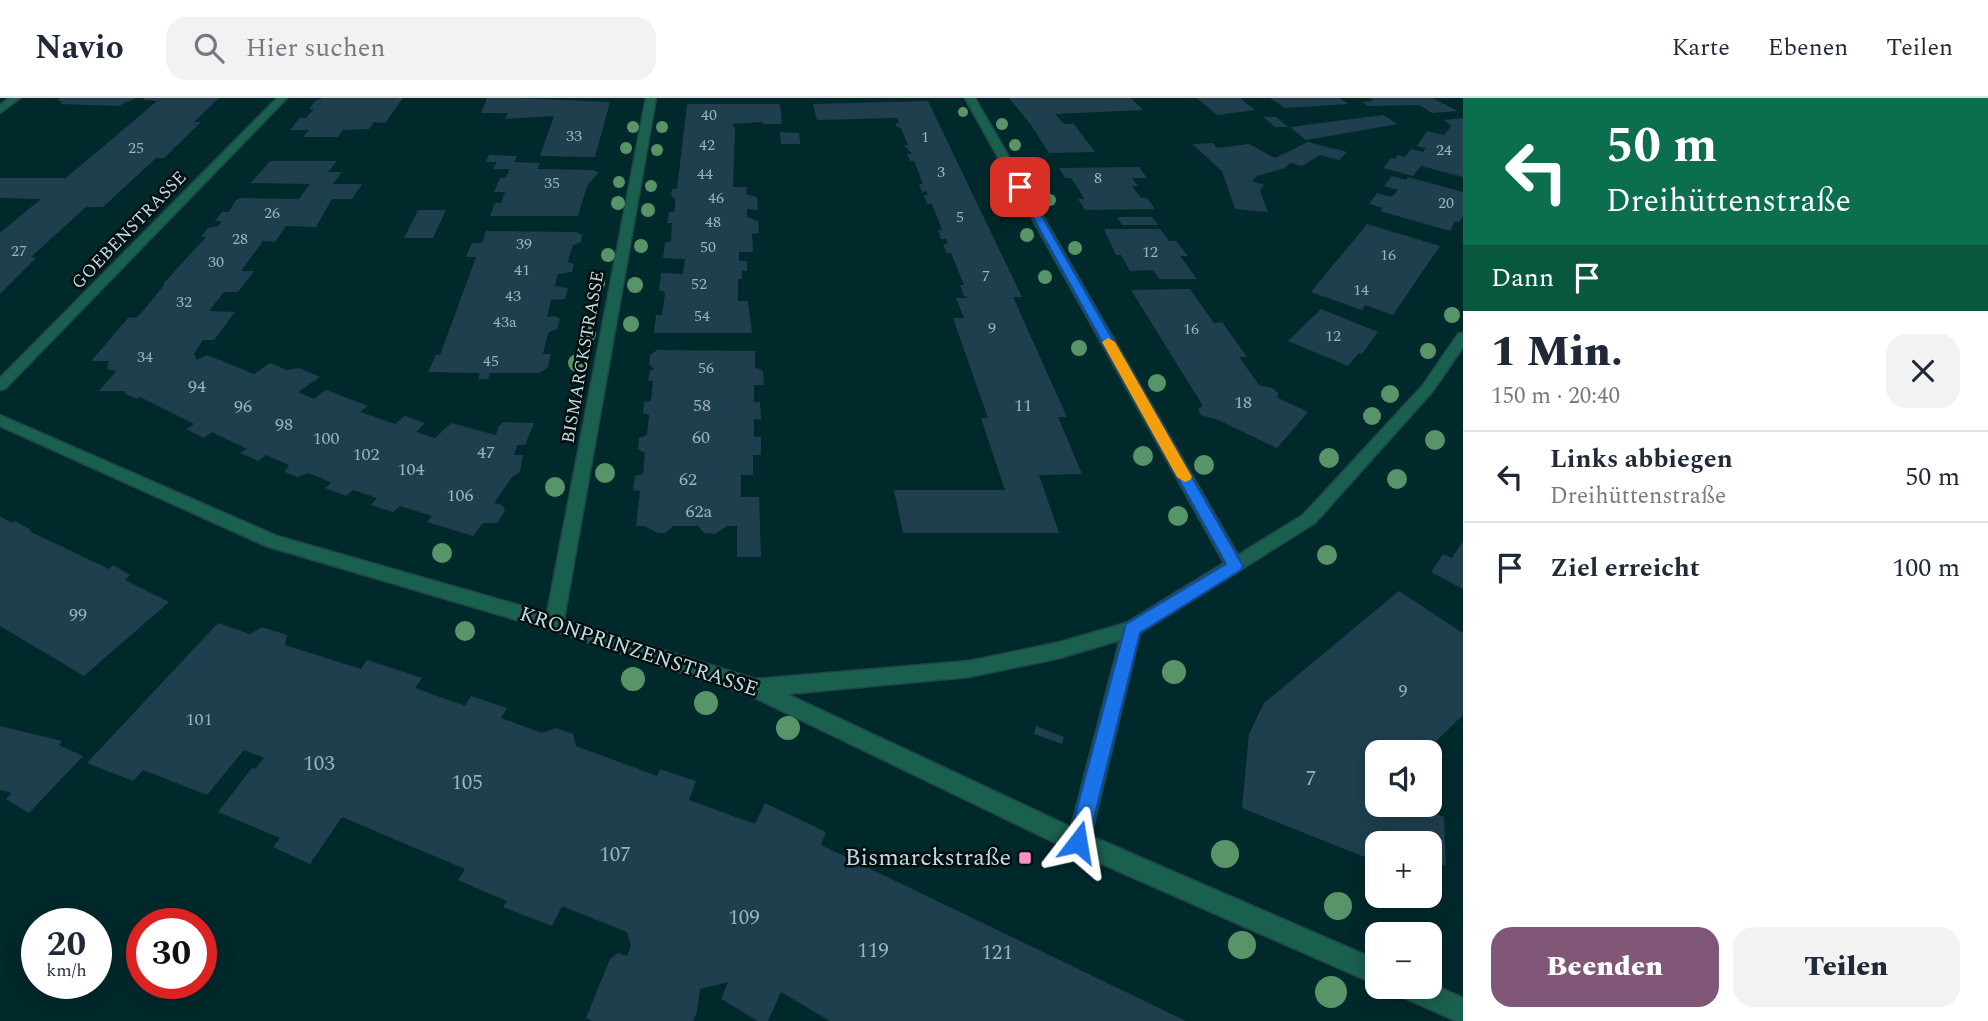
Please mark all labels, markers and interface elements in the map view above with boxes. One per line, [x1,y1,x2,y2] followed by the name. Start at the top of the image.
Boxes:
[166,17,656,80] search box
[35,23,124,73] text: Navio
[246,28,385,68] text: Hier suchen
[190,29,228,67] icon: search
[1672,30,1730,66] text: Karte
[1768,30,1848,66] text: Ebenen
[1886,30,1953,66] text: Teilen
[701,103,717,127] house number: 40
[1606,109,1717,184] text: 50 m
[566,124,582,148] house number: 33
[921,125,929,149] house number: 1
[1491,126,1582,217] icon: left
[699,133,715,157] house number: 42
[128,136,144,160] house number: 25
[1436,138,1452,162] house number: 24
[990,157,1050,217] pin
[937,160,945,184] house number: 3
[697,162,713,186] house number: 44
[65,165,193,295] street label: GOEBENSTRASSE
[1094,166,1102,190] house number: 8
[1001,168,1039,206] icon: arrive
[544,171,560,195] house number: 35
[1606,177,1851,226] text: Dreihüttenstraße
[708,186,724,210] house number: 46
[1438,191,1454,215] house number: 20
[264,201,280,225] house number: 26
[956,205,964,229] house number: 5
[705,210,721,234] house number: 48
[232,227,248,251] house number: 28
[516,232,532,256] house number: 39
[700,235,716,259] house number: 50
[11,239,27,263] house number: 27
[1142,240,1158,264] house number: 12
[1380,243,1396,267] house number: 16
[208,250,224,274] house number: 30
[514,258,530,282] house number: 41
[1491,258,1554,298] text: Dann
[1568,259,1606,297] icon: arrive
[982,264,990,288] house number: 7
[555,269,611,445] street label: BISMARCKSTRASSE
[691,272,707,296] house number: 52
[1353,278,1369,302] house number: 14
[505,284,521,308] house number: 43
[176,290,192,314] house number: 32
[694,304,710,328] house number: 54
[493,310,517,334] house number: 43a
[988,316,996,340] house number: 9
[1183,317,1199,341] house number: 16
[1491,321,1623,384] text: 1 Min.
[1325,324,1341,348] house number: 12
[1886,334,1960,408] button: close
[137,345,153,369] house number: 34
[483,349,499,373] house number: 45
[698,356,714,380] house number: 56
[188,373,206,400] house number: 94
[1491,379,1620,414] text: 150 m · 20:40
[1234,389,1252,416] house number: 18
[693,392,711,419] house number: 58
[1014,392,1032,419] house number: 11
[234,393,252,420] house number: 96
[275,411,293,438] house number: 98
[692,424,710,451] house number: 60
[313,425,340,452] house number: 100
[477,439,495,466] house number: 47
[1550,439,1733,479] text: Links abbiegen
[353,441,380,468] house number: 102
[398,456,425,483] house number: 104
[1905,457,1960,497] text: 50 m
[1491,458,1529,496] icon: left
[679,466,697,493] house number: 62
[1550,479,1726,514] text: Dreihüttenstraße
[447,482,474,509] house number: 106
[686,498,713,525] house number: 62a
[1550,548,1700,588] text: Ziel erreicht
[1892,548,1960,588] text: 100 m
[1491,549,1529,587] icon: arrive
[515,598,763,706] street label: KRONPRINZENSTRASSE
[69,601,87,628] house number: 99
[1399,677,1408,704] house number: 9
[186,706,213,733] house number: 101
[1365,740,1442,999] map controls
[1365,740,1442,817] button: sound
[303,748,335,780] house number: 103
[1306,763,1316,795] house number: 7
[451,767,483,799] house number: 105
[1041,805,1115,879] position arrow
[1365,831,1442,908] button: +
[599,839,631,871] house number: 107
[845,840,1011,876] place label: Bismarckstraße
[1017,850,1033,866] marker: Bismarckstraße
[728,902,760,934] house number: 109
[126,908,217,999] speed limit sign: 30
[47,918,86,971] text: 20
[1365,922,1442,999] button: −
[1491,927,1719,1007] button: Beenden
[1733,927,1960,1007] button: Teilen
[857,935,889,967] house number: 119
[981,937,1013,969] house number: 121
[46,957,87,984] text: km/h

